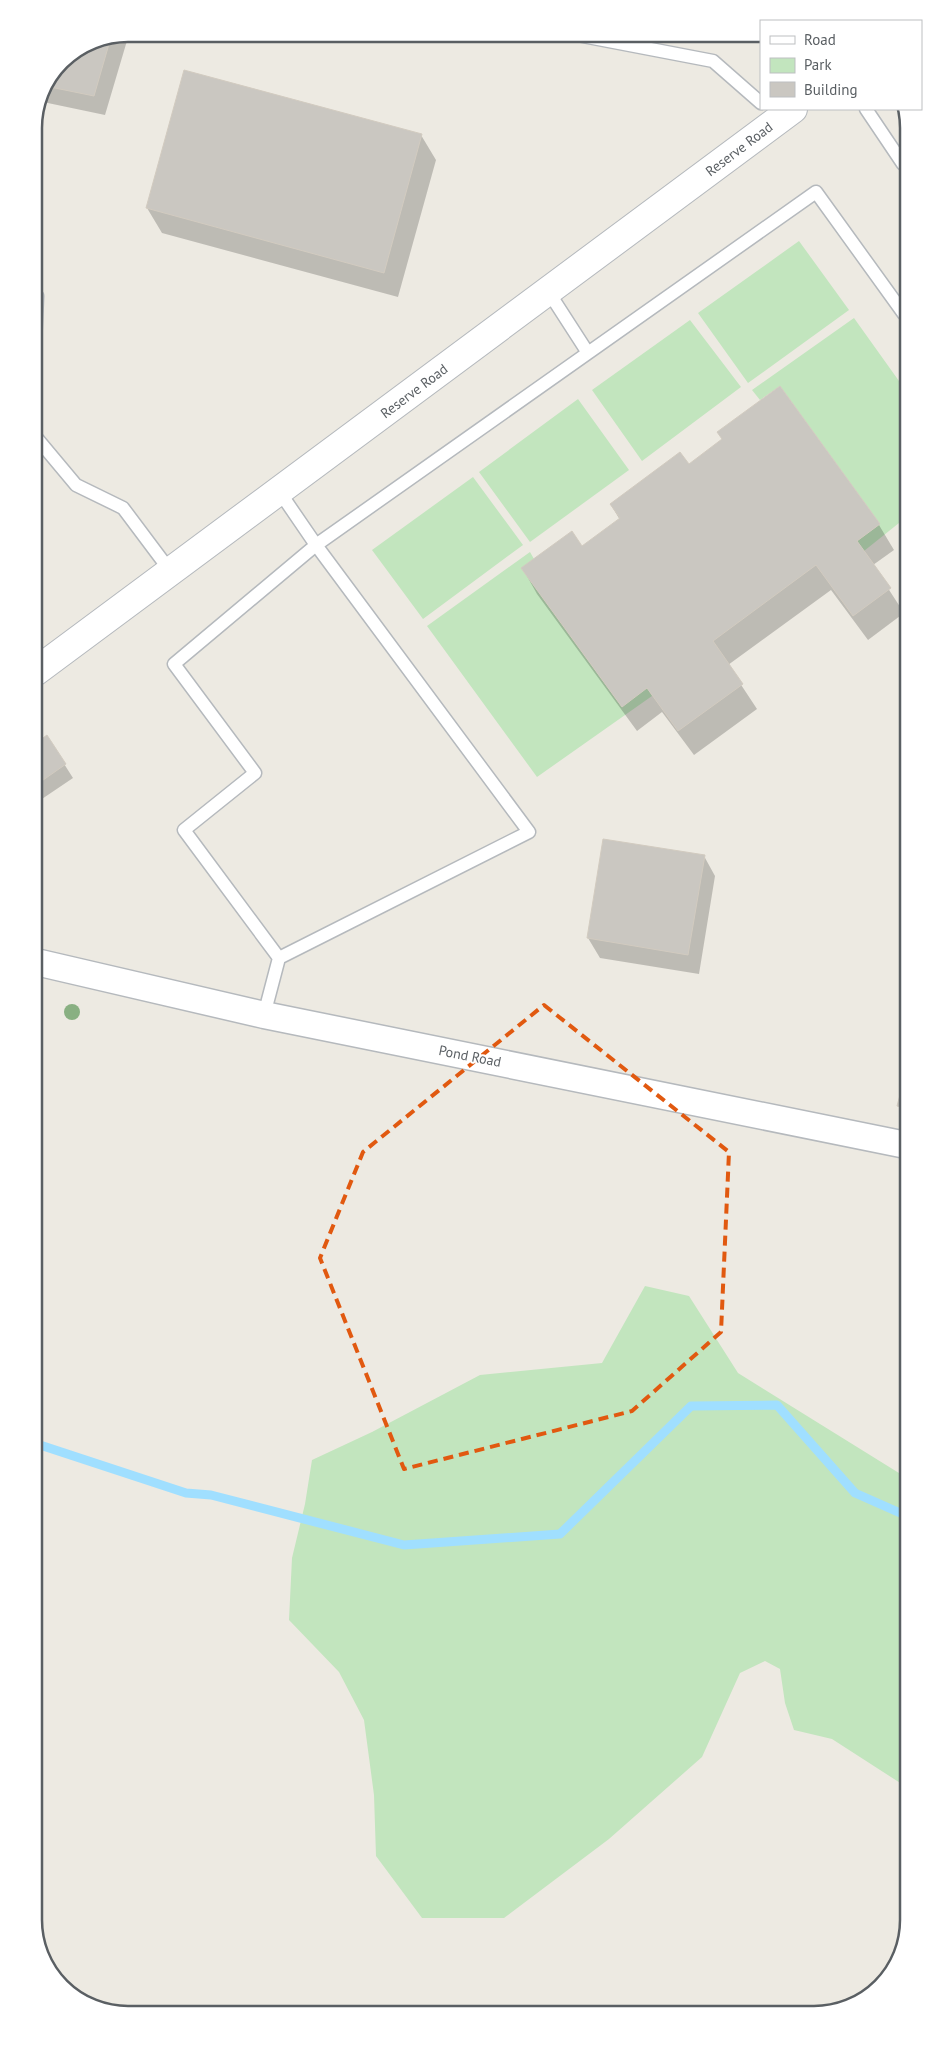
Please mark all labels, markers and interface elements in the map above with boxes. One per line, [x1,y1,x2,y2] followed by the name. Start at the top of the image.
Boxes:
[760,20,922,110] legend
[804,30,836,49] text: Road
[804,55,832,74] text: Park
[804,80,858,99] text: Building
[702,118,776,180] street label: Reserve Road
[377,360,451,422] street label: Reserve Road
[437,1041,503,1071] street label: Pond Road

